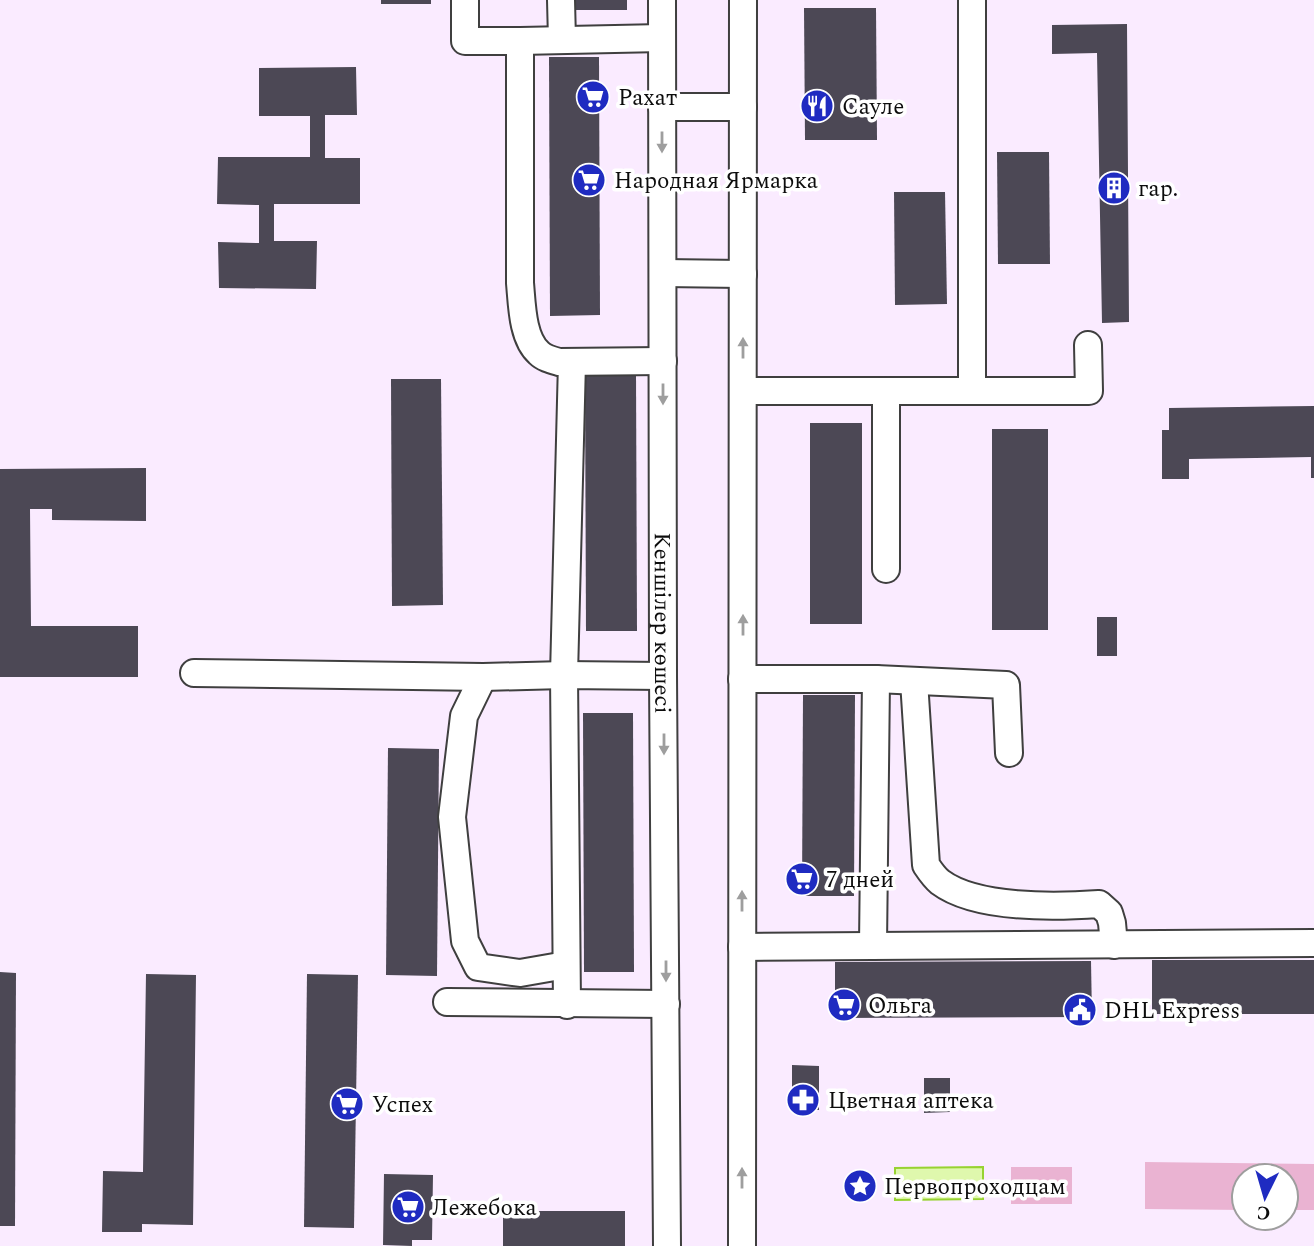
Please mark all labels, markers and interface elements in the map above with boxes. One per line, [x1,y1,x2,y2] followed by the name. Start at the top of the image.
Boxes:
[574,78,612,116] supermarket icon: Рахат
[618,81,677,116] place label: Рахат
[798,87,836,125] restaurant icon: Сауле
[842,90,904,125] place label: Сауле
[656,131,668,153] one-way arrow
[570,161,608,199] supermarket icon: Народная Ярмарка
[614,164,818,199] place label: Народная Ярмарка
[1095,169,1133,207] building icon: гар.
[1138,172,1178,207] place label: гар.
[737,337,749,359] one-way arrow
[657,383,669,405] one-way arrow
[644,532,679,714] street label: Кеншілер көшесі
[737,614,749,636] one-way arrow
[658,733,670,755] one-way arrow
[783,860,821,898] supermarket icon: 7 дней
[826,863,894,898] place label: 7 дней
[736,890,748,912] one-way arrow
[660,960,672,982] one-way arrow
[825,986,863,1024] supermarket icon: Ольга
[868,989,932,1024] place label: Ольга
[1061,991,1099,1029] public building icon: DHL Express
[1104,994,1240,1029] place label: DHL Express
[784,1081,822,1119] pharmacy icon: Цветная аптека
[828,1084,994,1119] place label: Цветная аптека
[328,1085,366,1123] supermarket icon: Успех
[372,1088,433,1123] place label: Успех
[1230,1162,1300,1232] north arrow
[736,1167,748,1189] one-way arrow
[841,1167,879,1205] place icon: Первопроходцам
[884,1170,1066,1205] place label: Первопроходцам
[389,1188,427,1226] supermarket icon: Лежебока
[432,1191,537,1226] place label: Лежебока
[1256,1197,1272,1227] text: С

